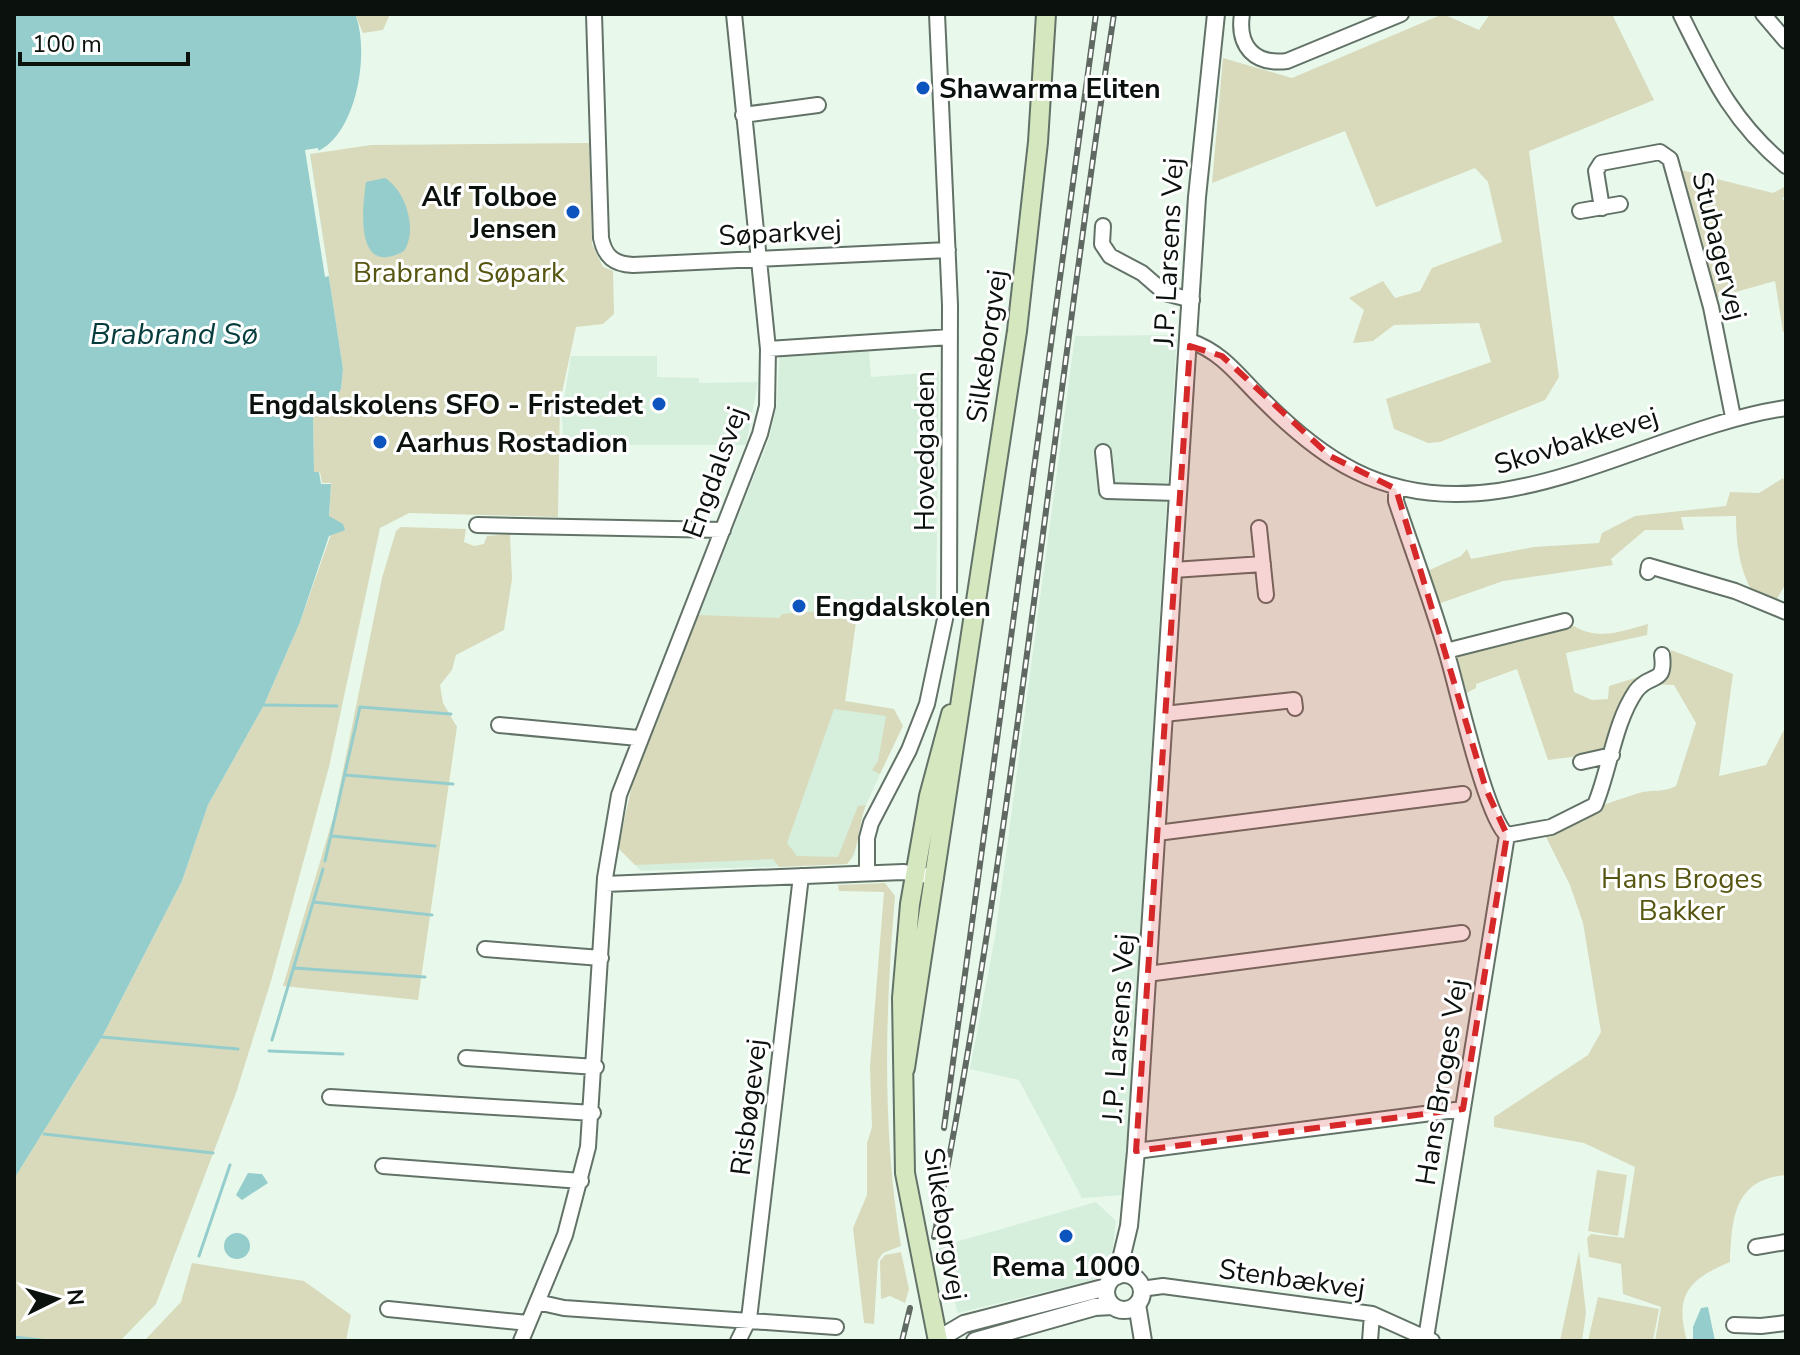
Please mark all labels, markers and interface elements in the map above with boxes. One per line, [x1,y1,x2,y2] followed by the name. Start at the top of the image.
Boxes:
[20,16,188,66] scale bar
[32,28,102,60] text: 100 m
[939,70,1161,108] place label: Shawarma Eliten
[914,79,932,97] marker: Shawarma Eliten
[1145,157,1193,348] street label: J.P. Larsens Vej
[1682,168,1756,324] street label: Stubagervej
[421,178,557,248] place label: Alf Tolboe Jensen
[564,203,582,221] marker: Alf Tolboe Jensen
[718,211,843,255] street label: Søparkvej
[353,254,566,292] park label: Brabrand Søpark
[957,267,1017,425] street label: Silkeborgvej
[90,314,258,355] water label: Brabrand Sø
[906,371,944,531] street label: Hovedgaden
[248,386,643,424] place label: Engdalskolens SFO - Fristedet
[650,395,668,413] marker: Engdalskolens SFO - Fristedet
[1489,398,1663,484] street label: Skovbakkevej
[674,402,756,543] street label: Engdalsvej
[396,424,628,462] place label: Aarhus Rostadion
[371,433,389,451] marker: Aarhus Rostadion
[815,588,991,626] place label: Engdalskolen
[790,597,808,615] marker: Engdalskolen
[1601,860,1763,930] park label: Hans Broges Bakker
[1093,933,1145,1125] street label: J.P. Larsens Vej
[1407,976,1477,1188] street label: Hans Broges Vej
[722,1037,776,1178] street label: Risbøgevej
[914,1145,976,1303] street label: Silkeborgvej
[1057,1227,1075,1245] marker: Rema 1000
[992,1248,1140,1286] place label: Rema 1000
[1216,1250,1367,1308] street label: Stenbækvej
[16,1259,96,1339] north arrow
[59,1288,91,1307] text: N

